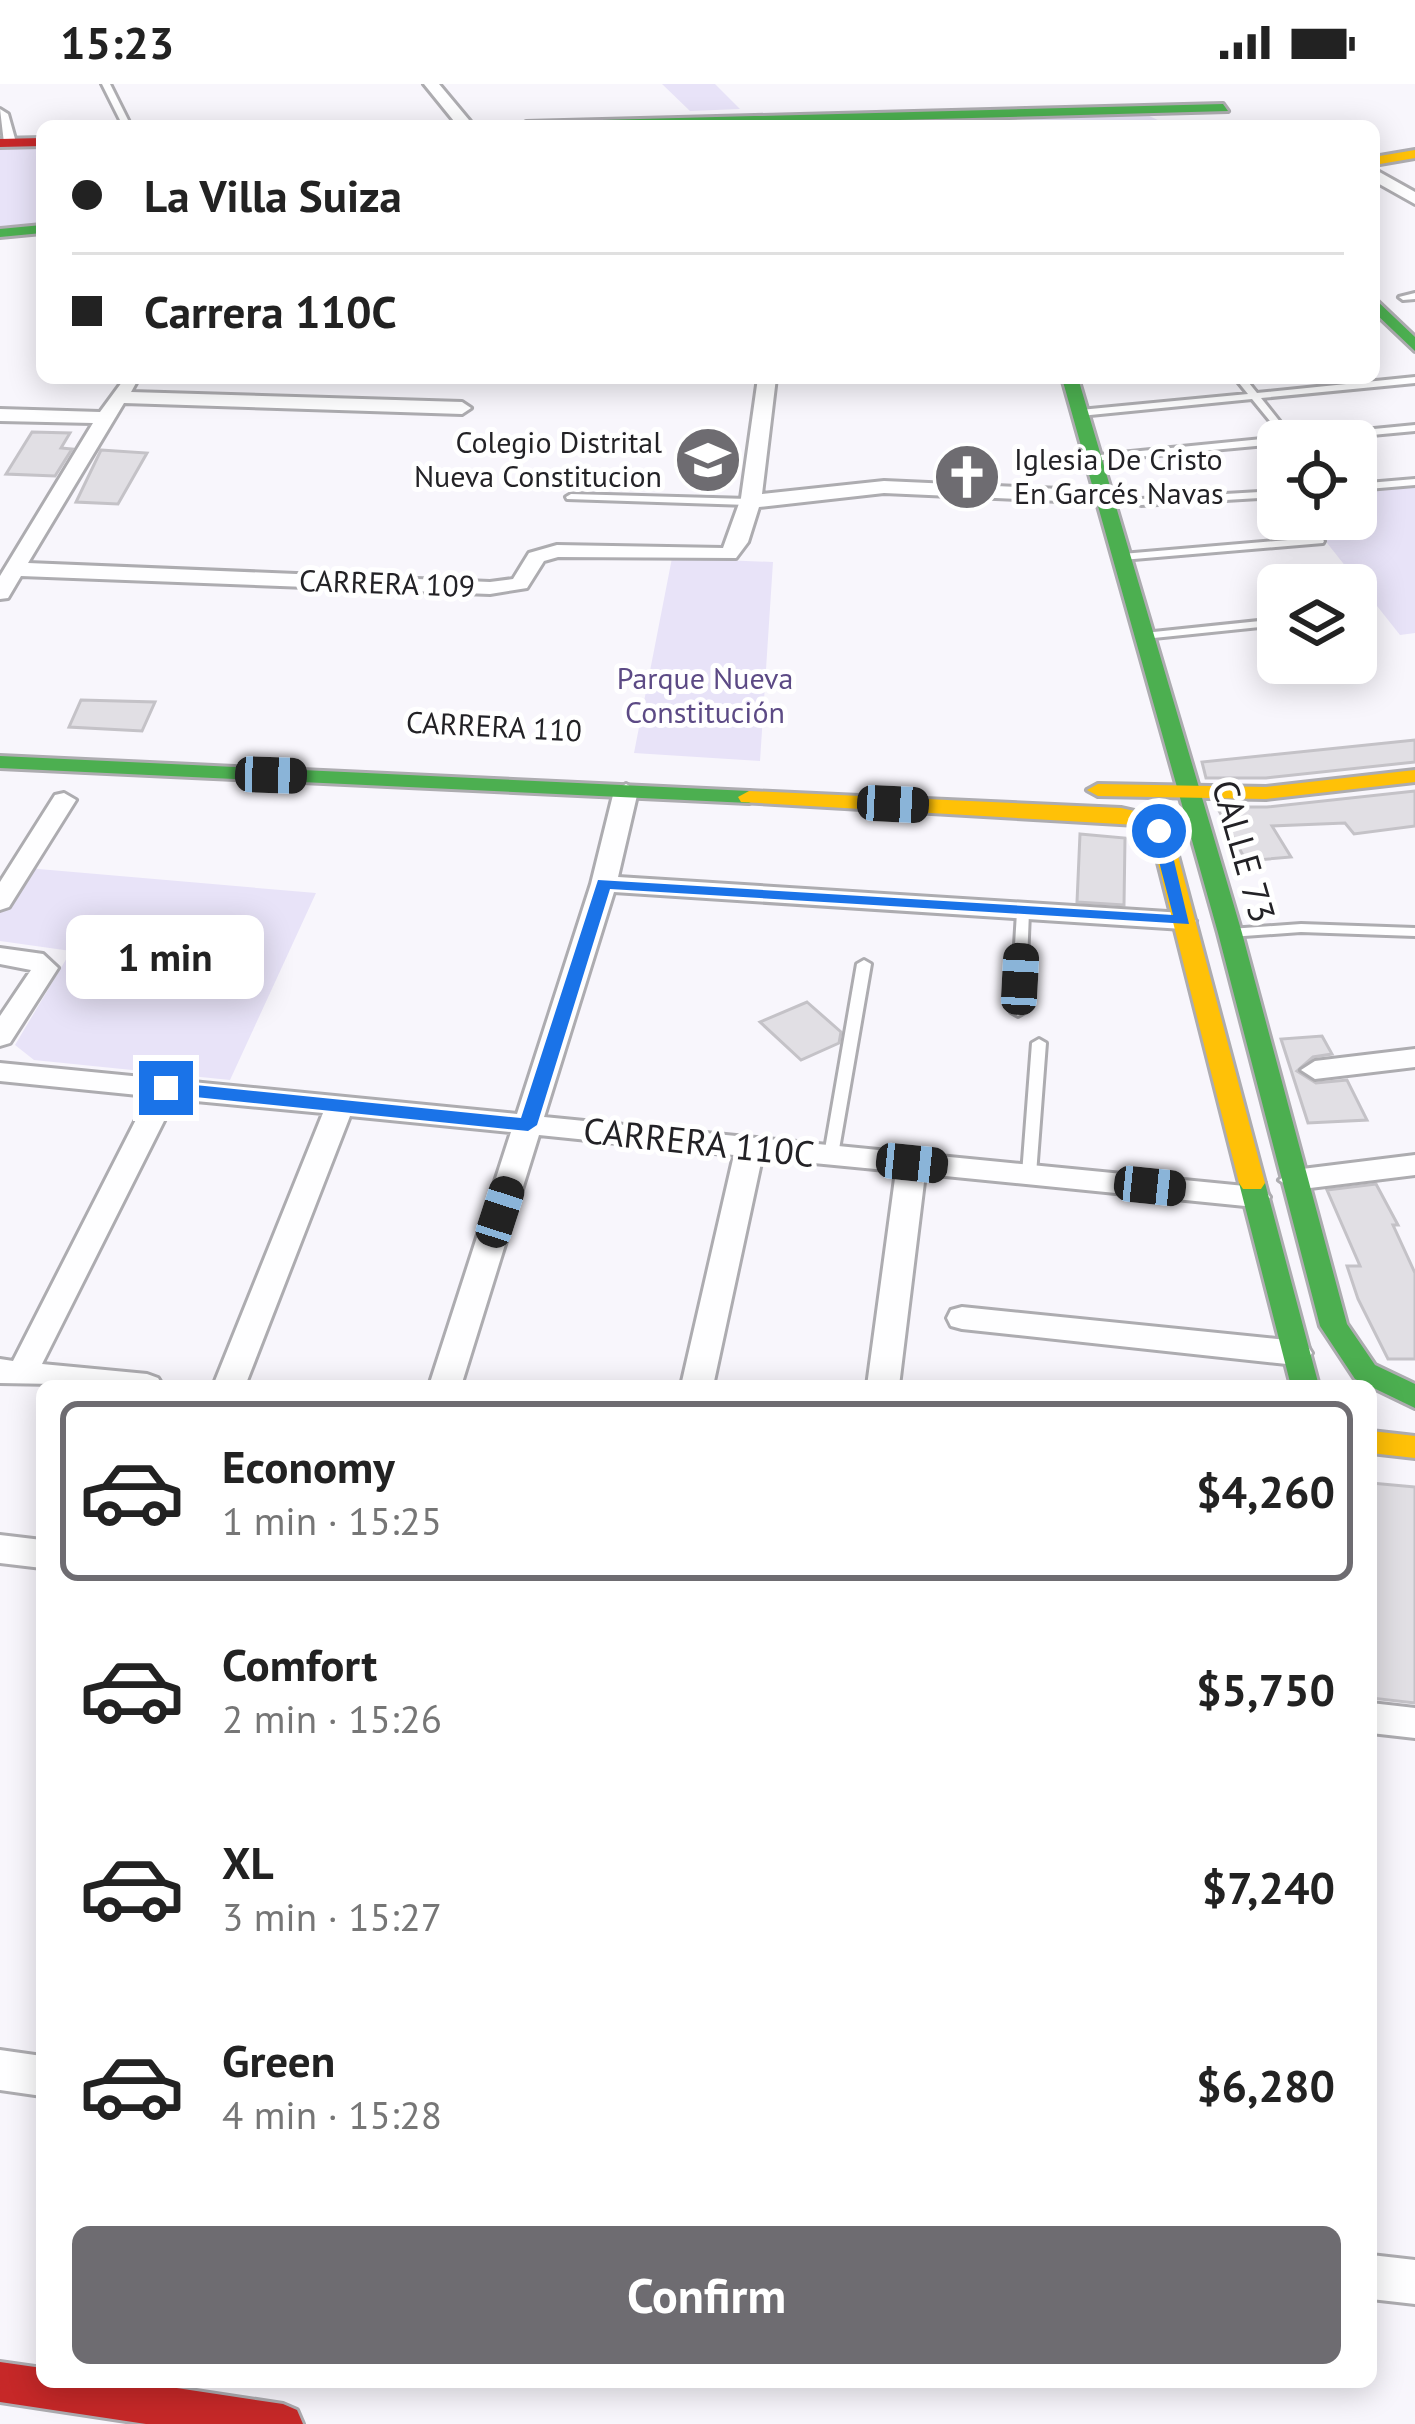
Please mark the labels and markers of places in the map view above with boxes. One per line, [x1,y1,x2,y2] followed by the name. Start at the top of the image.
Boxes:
[414,422,662,495] place label: Colegio Distrital Nueva Constitucion
[673,425,743,495] school or university icon: Colegio Distrital Nueva Constitucion
[1014,439,1224,512] place label: Iglesia De Cristo En Garcés Navas
[932,442,1002,512] church icon: Iglesia De Cristo En Garcés Navas

